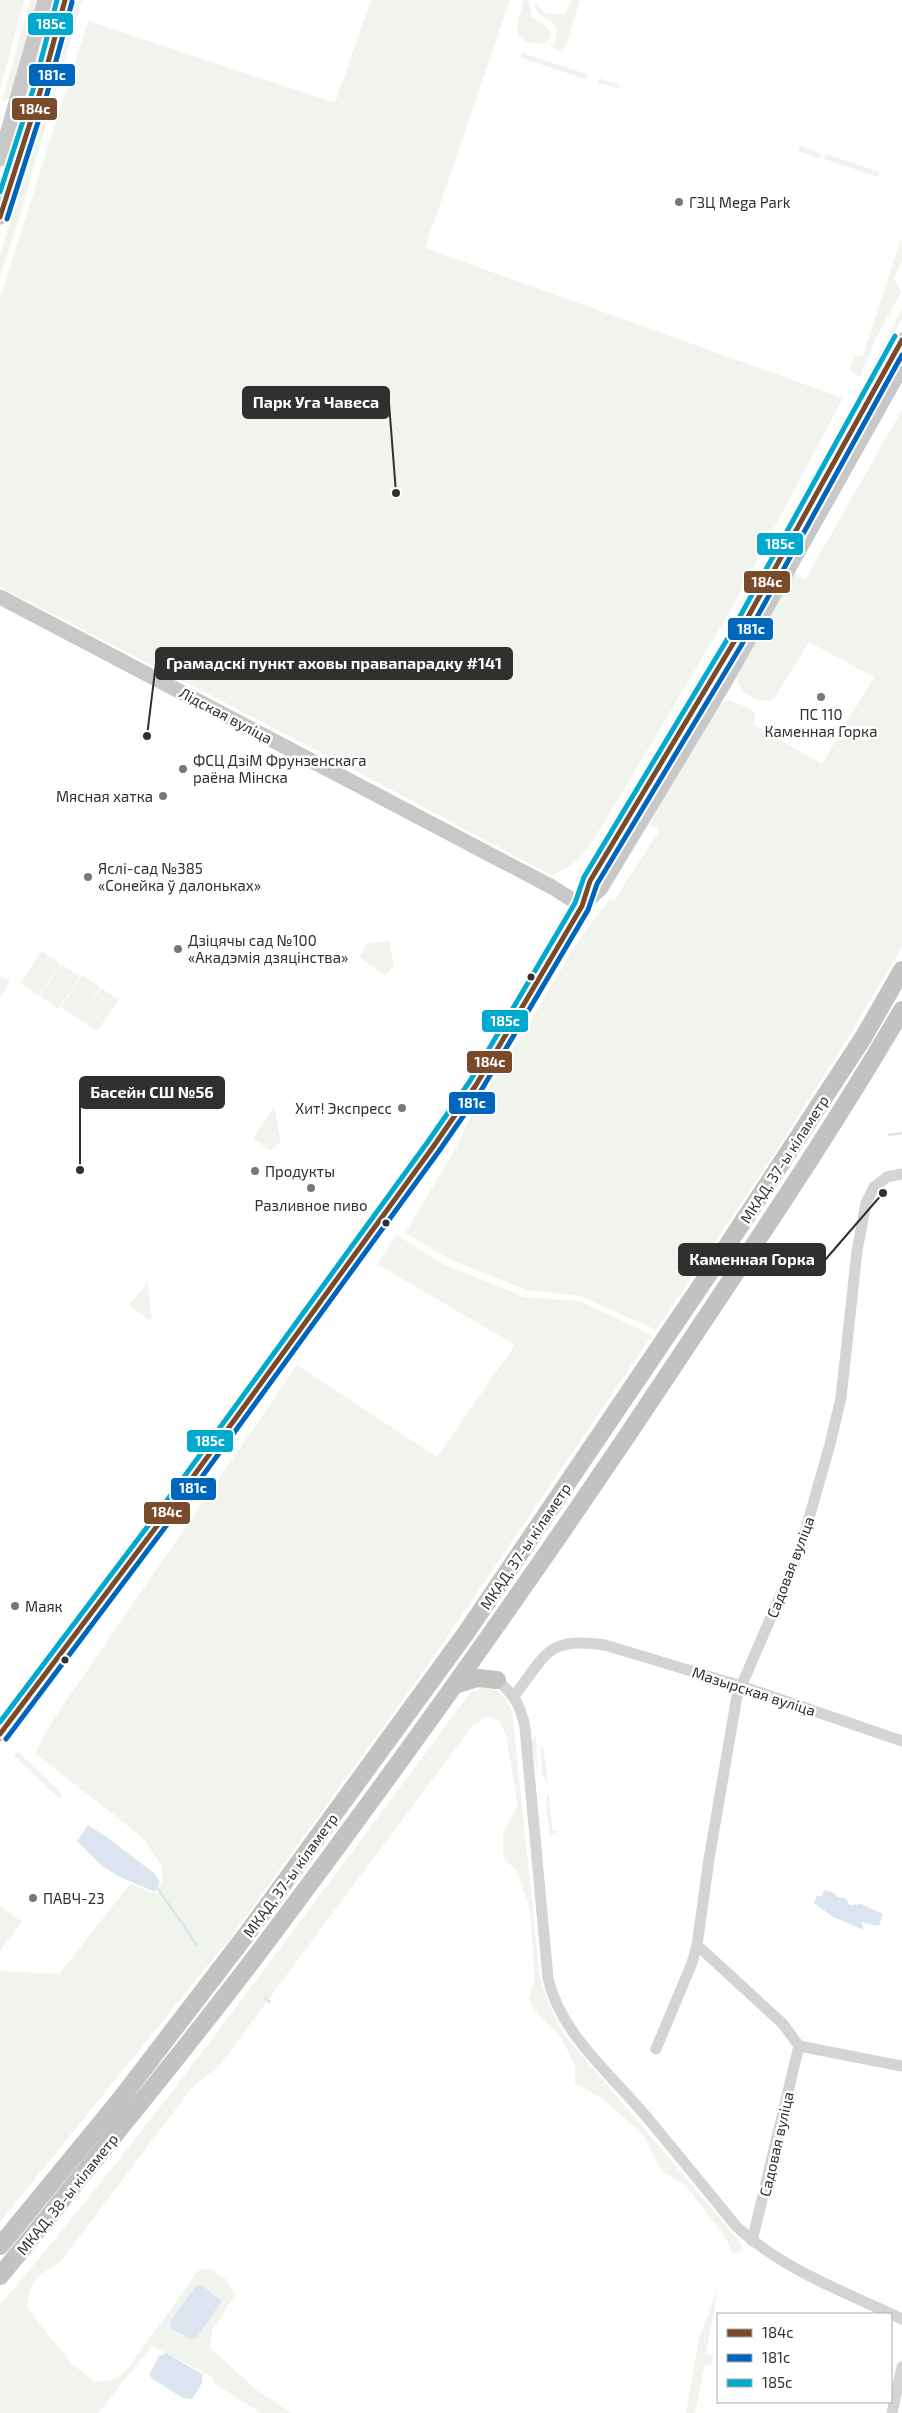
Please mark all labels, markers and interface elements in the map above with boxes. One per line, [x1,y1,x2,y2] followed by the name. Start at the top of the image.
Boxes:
[27,12,74,36] line badge: 185с
[36,15,66,32] text: 185с
[28,63,76,87] line badge: 181с
[38,66,66,83] text: 181с
[11,97,58,121] line badge: 184с
[20,100,50,117] text: 184с
[689,193,791,211] place label: ГЗЦ Mega Park
[673,196,685,208] marker: ГЗЦ Mega Park
[243,387,389,418] callout: Парк Уга Чавеса
[253,392,379,411] text: Парк Уга Чавеса
[756,532,804,556] line badge: 185с
[765,535,795,552] text: 185с
[743,570,791,594] line badge: 184с
[752,573,782,590] text: 184с
[727,617,774,641] line badge: 181с
[737,620,765,637] text: 181с
[156,648,512,679] callout: Грамадскі пункт аховы правапарадку #141
[166,653,502,672] text: Грамадскі пункт аховы правапарадку #141
[176,683,275,748] street label: Лідская вуліца
[815,691,827,703] marker: ПС 110 Каменная Горка
[765,705,877,740] place label: ПС 110 Каменная Горка
[193,751,367,786] place label: ФСЦ ДзіМ Фрунзенскага раёна Мінска
[177,763,189,775] marker: ФСЦ ДзіМ Фрунзенскага раёна Мінска
[56,787,153,805] place label: Мясная хатка
[157,790,169,802] marker: Мясная хатка
[98,859,261,895] place label: Яслі-сад №385 «Сонейка ў далоньках»
[82,871,94,883] marker: Яслі-сад №385 «Сонейка ў далоньках»
[188,931,348,966] place label: Дзіцячы сад №100 «Акадэмія дзяцінства»
[172,943,184,955] marker: Дзіцячы сад №100 «Акадэмія дзяцінства»
[526,972,536,982] unlabelled marker
[481,1009,529,1033] line badge: 185с
[490,1012,520,1029] text: 185с
[466,1050,513,1074] line badge: 184с
[475,1053,505,1070] text: 184с
[80,1077,224,1108] callout: Басейн СШ №56
[90,1082,214,1101] text: Басейн СШ №56
[448,1091,496,1115] line badge: 181с
[736,1092,832,1226] street label: МКАД, 37-ы кіламетр
[458,1094,486,1111] text: 181с
[295,1099,392,1117] place label: Хит! Экспресс
[396,1102,408,1114] marker: Хит! Экспресс
[265,1162,335,1181] place label: Продукты
[249,1165,261,1177] marker: Продукты
[305,1182,317,1194] marker: Разливное пиво
[254,1196,368,1214] place label: Разливное пиво
[381,1218,391,1228] unlabelled marker
[679,1244,825,1275] callout: Каменная Горка
[689,1249,815,1268] text: Каменная Горка
[186,1429,234,1453] line badge: 185с
[195,1432,225,1449] text: 185с
[170,1477,217,1501] line badge: 181с
[179,1479,207,1496] text: 181с
[476,1479,574,1613] street label: МКАД, 37-ы кіламетр
[143,1501,191,1525] line badge: 184с
[152,1503,182,1520] text: 184с
[762,1514,819,1621] street label: Садовая вуліца
[25,1597,63,1615] place label: Маяк
[9,1600,21,1612] marker: Маяк
[60,1655,70,1665] unlabelled marker
[690,1663,818,1720] street label: Мазырская вуліца
[239,1810,341,1940] street label: МКАД, 37-ы кіламетр
[43,1889,105,1907] place label: ПАВЧ-23
[27,1892,39,1904] marker: ПАВЧ-23
[755,2090,798,2199] street label: Садовая вуліца
[13,2130,121,2258] street label: МКАД, 38-ы кіламетр
[717,2313,892,2403] legend
[762,2323,794,2341] text: 184с
[762,2348,790,2366] text: 181с
[762,2373,793,2391] text: 185с

